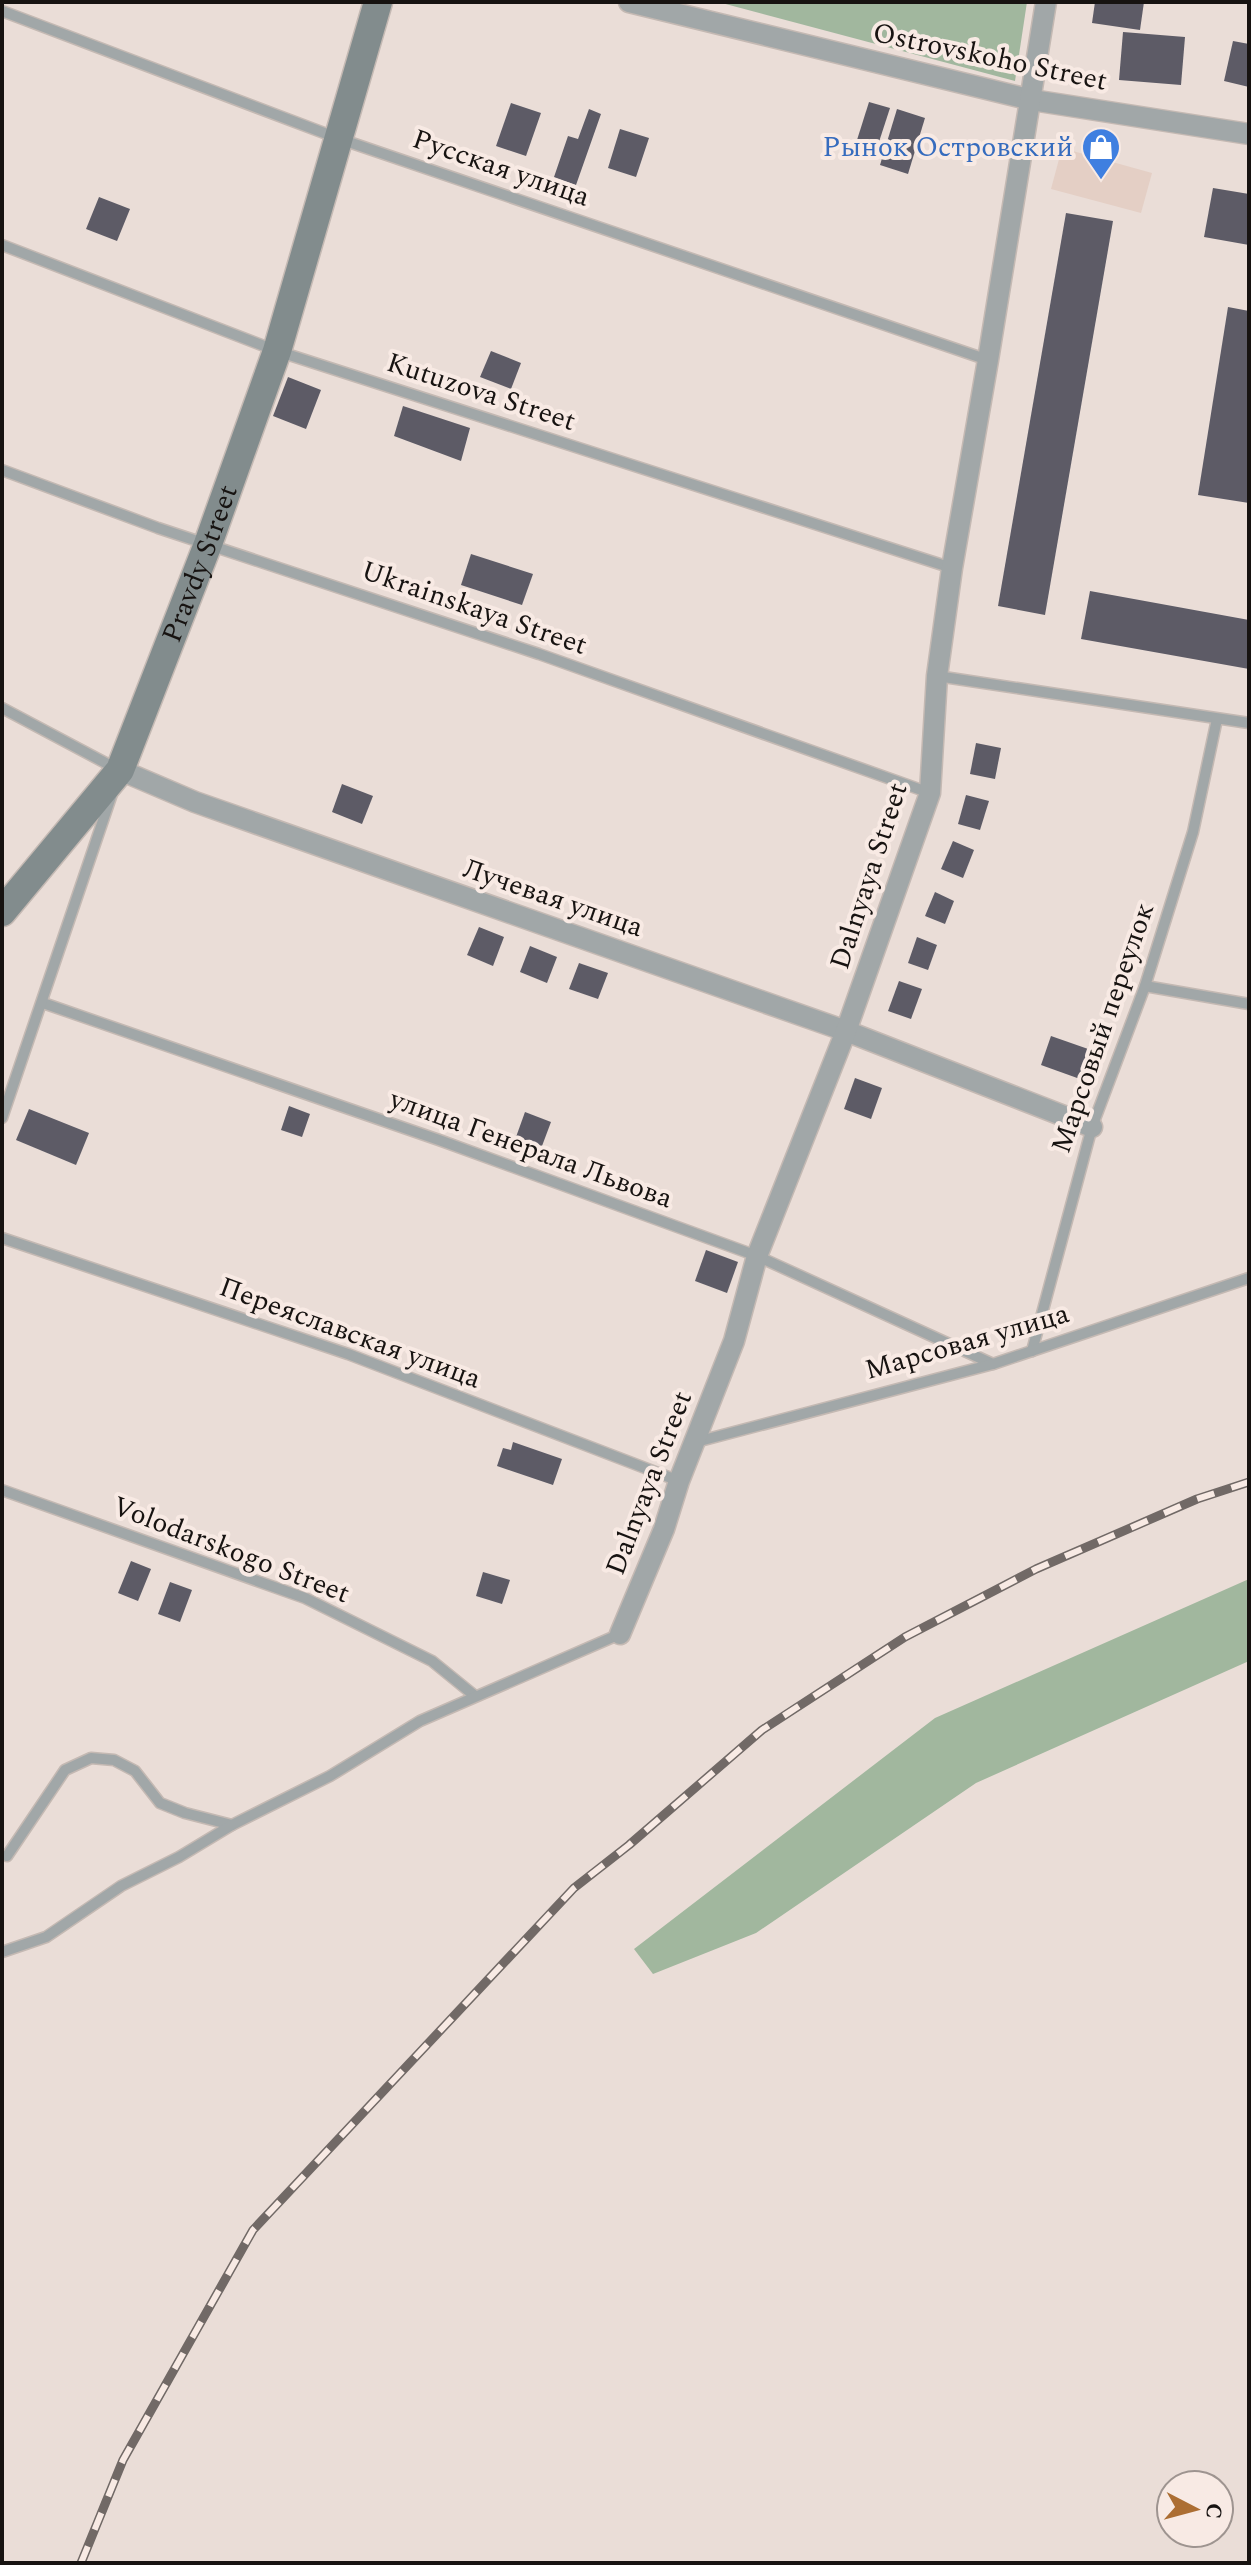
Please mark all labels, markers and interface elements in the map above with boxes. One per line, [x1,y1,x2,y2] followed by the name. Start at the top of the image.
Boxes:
[869,11,1111,103] street label: Ostrovskoho Street
[407,118,596,219] street label: Русская улица
[823,126,1073,169] place label: Рынок Островский
[1080,126,1122,181] shop icon: Рынок Островский
[381,341,581,443] street label: Kutuzova Street
[150,479,249,649] street label: Pravdy Street
[355,549,593,667] street label: Ukrainskaya Street
[819,777,919,975] street label: Dalnyaya Street
[457,847,649,949] street label: Лучевая улица
[1040,897,1166,1159] street label: Марсовый переулок
[383,1077,679,1220] street label: улица Генерала Львова
[213,1266,487,1400] street label: Переяславская улица
[860,1292,1075,1392] street label: Марсовая улица
[594,1385,704,1581] street label: Dalnyaya Street
[106,1485,356,1615] street label: Volodarskogo Street
[1155,2469,1235,2549] north arrow
[1196,2501,1231,2520] text: С

